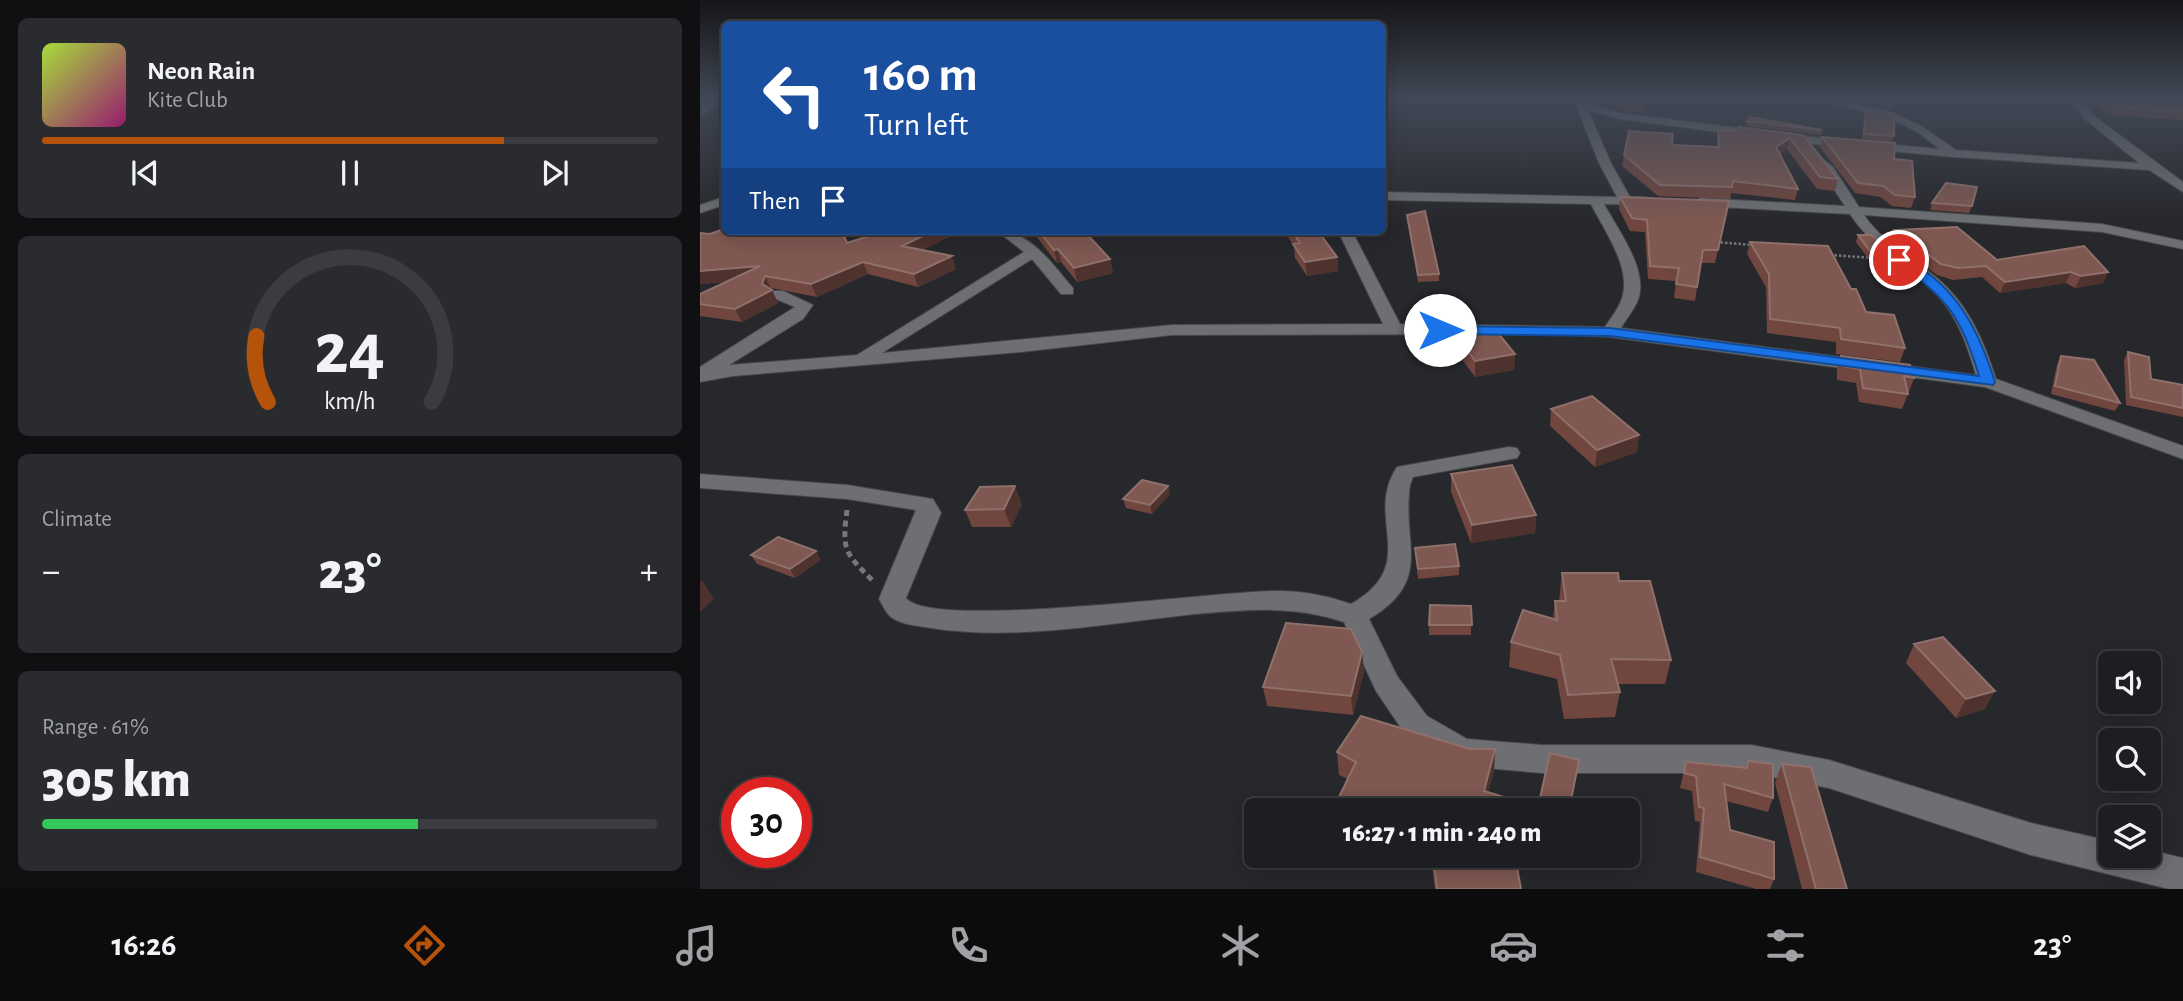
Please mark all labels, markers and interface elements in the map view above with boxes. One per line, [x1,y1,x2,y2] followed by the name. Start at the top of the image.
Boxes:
[749,49,840,140] icon: left
[864,51,978,100] text: 160 m
[147,58,255,84] text: Neon Rain
[147,89,228,112] text: Kite Club
[864,109,968,141] text: Turn left
[126,154,164,192] icon: previous
[331,154,369,192] icon: pause
[536,154,574,192] icon: next
[814,182,852,220] icon: arrive
[749,188,800,214] text: Then
[1869,230,1929,290] pin
[1880,241,1918,279] icon: arrive
[1403,293,1477,367] position arrow
[315,314,385,387] text: 24
[324,388,376,413] text: km/h
[42,508,112,531] text: Climate
[319,546,381,598] text: 23°
[42,553,60,591] text: −
[640,553,658,591] text: +
[2098,651,2161,868] map controls
[2098,651,2161,714] button: sound
[42,716,149,739] text: Range · 61%
[2098,728,2161,791] button: search
[42,754,191,806] text: 305 km
[721,777,812,868] speed limit sign: 30
[2098,805,2161,868] button: layers
[1343,820,1541,846] text: 16:27 · 1 min · 240 m
[400,921,449,970] icon: directions
[672,921,721,970] icon: music
[944,921,993,970] icon: phone
[1216,921,1265,970] icon: climate
[1489,921,1538,970] icon: car
[1761,921,1810,970] icon: filters
[112,929,176,961] text: 16:26
[2033,929,2071,961] text: 23°

